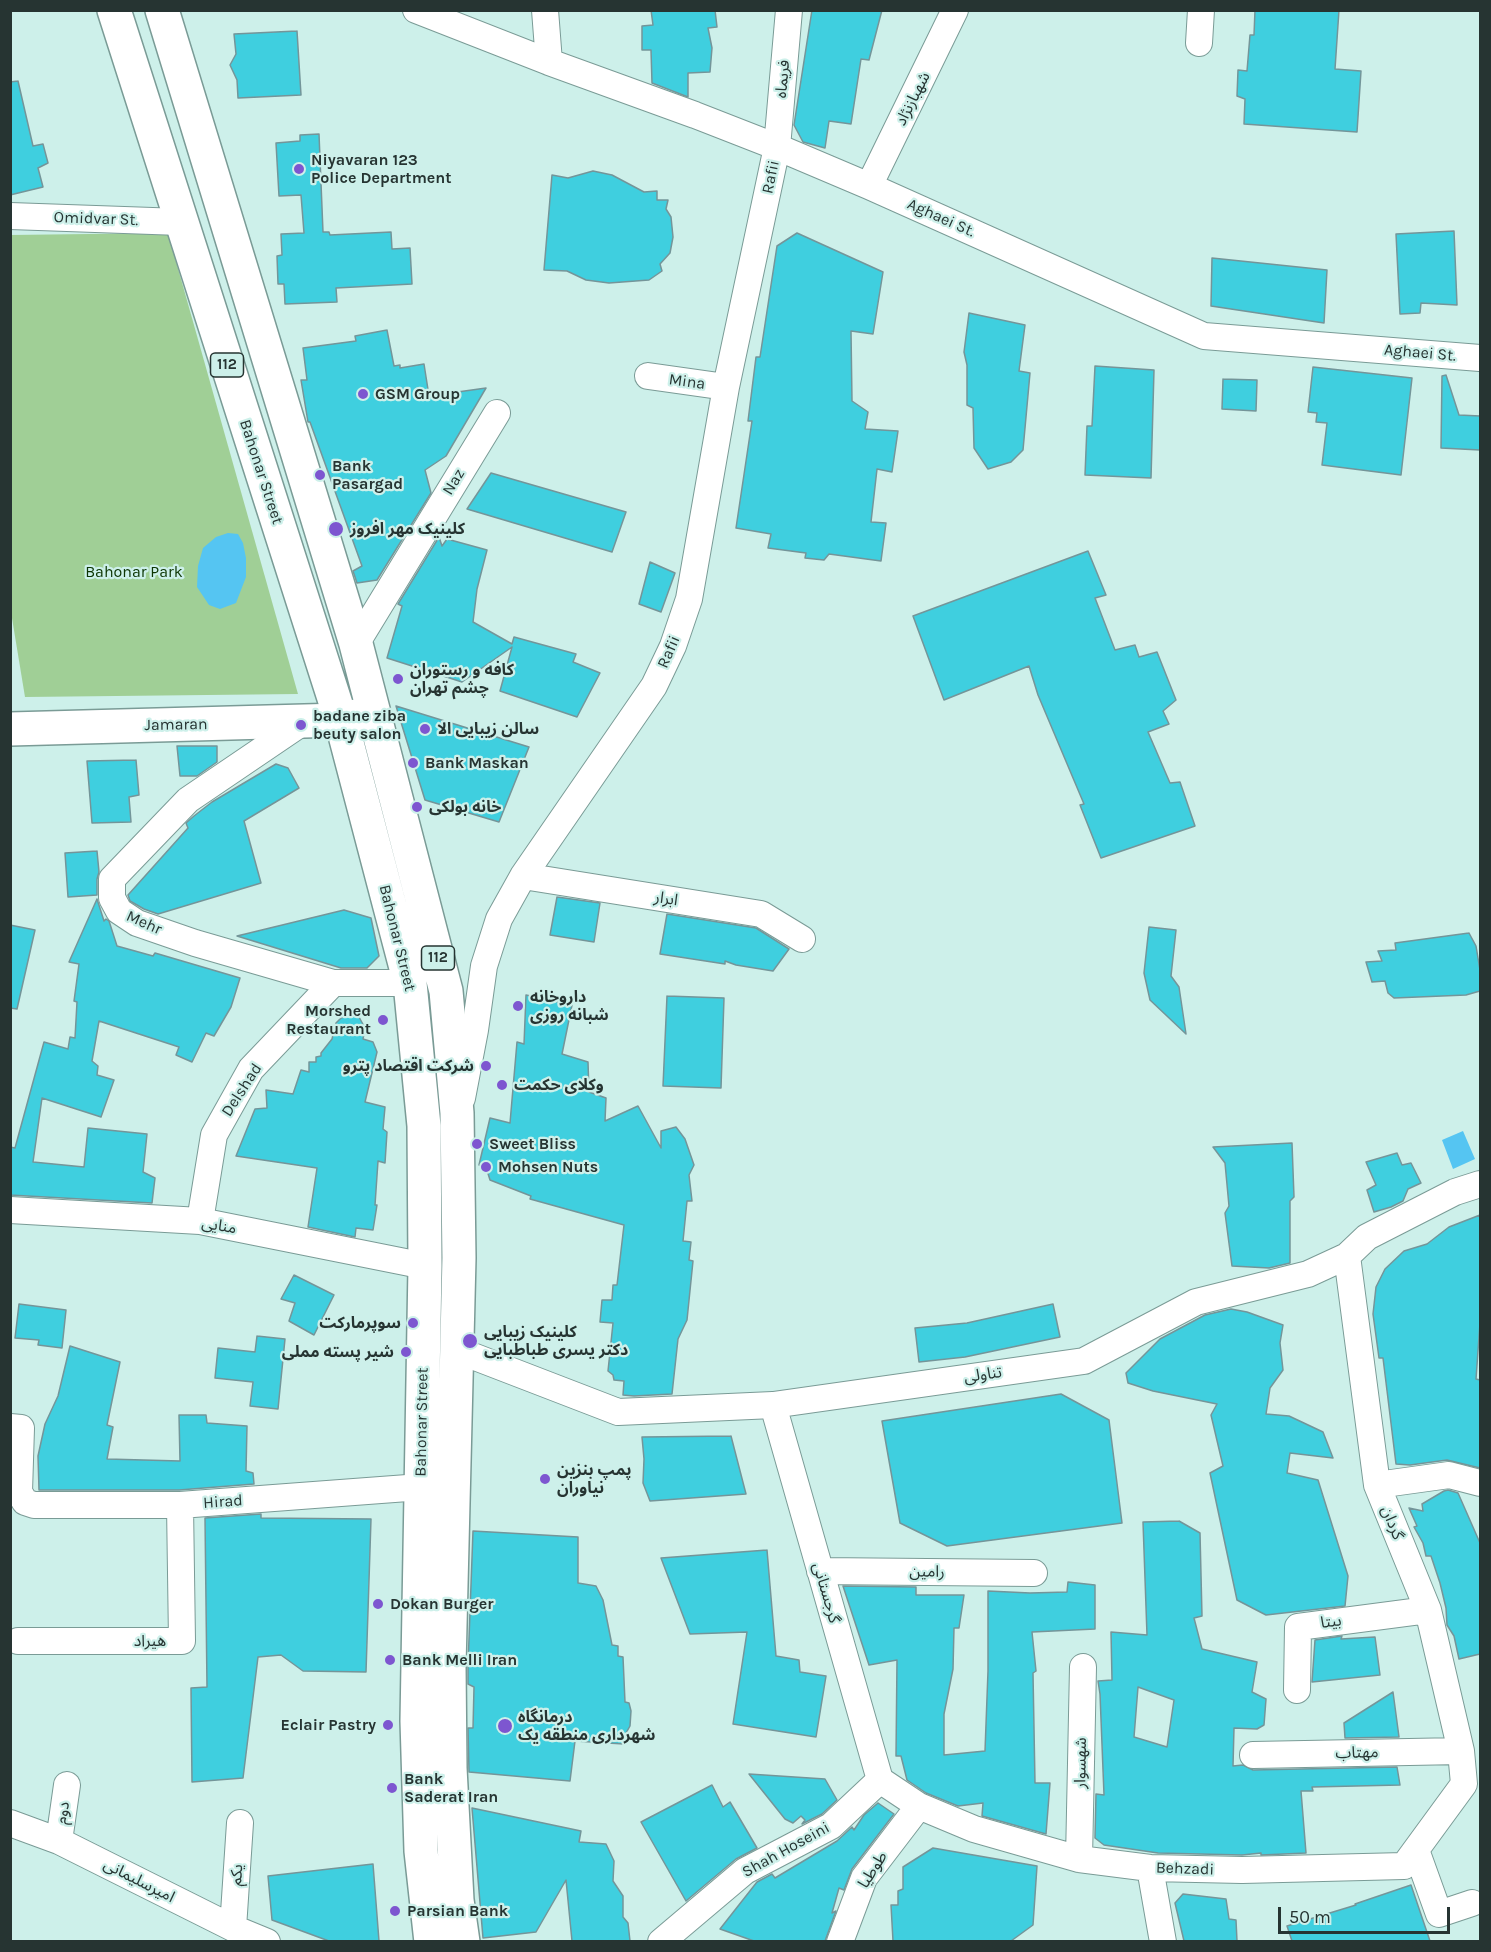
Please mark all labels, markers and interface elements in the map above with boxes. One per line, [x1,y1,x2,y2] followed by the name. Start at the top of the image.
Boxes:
[772,59,794,99] street label: فریماه
[891,69,935,129] street label: شهبازنژاد
[311,150,452,188] place label: Niyavaran 123 Police Department
[758,159,784,195] street label: Rafii
[292,162,306,176] marker: Niyavaran 123 Police Department
[904,195,978,241] street label: Aghaei St.
[53,208,139,230] street label: Omidvar St.
[1383,340,1457,366] street label: Aghaei St.
[210,353,244,377] road number: 112
[667,370,707,394] street label: Mina
[375,384,460,404] place label: GSM Group
[356,387,370,401] marker: GSM Group
[235,417,287,527] street label: Bahonar Street
[332,456,403,494] place label: Bank Pasargad
[439,465,469,499] street label: Naz
[313,468,327,482] marker: Bank Pasargad
[350,519,465,539] place label: کلینیک مهر افروز
[327,520,345,538] marker: کلینیک مهر افروز
[85,562,183,582] park label: Bahonar Park
[654,633,684,671] street label: Rafii
[410,660,514,698] place label: کافه و رستوران چشم تهران
[391,672,405,686] marker: کافه و رستوران چشم تهران
[313,706,406,744] place label: badane ziba beuty salon
[144,715,208,735] street label: Jamaran
[294,718,308,732] marker: badane ziba beuty salon
[437,719,539,739] place label: سالن زیبایی الا
[418,722,432,736] marker: سالن زیبایی الا
[425,753,529,773] place label: Bank Maskan
[406,756,420,770] marker: Bank Maskan
[429,797,501,817] place label: خانه بولکی
[410,800,424,814] marker: خانه بولکی
[374,883,420,993] street label: Bahonar Street
[653,888,679,910] street label: ابرار
[123,907,165,939] street label: Mehr
[422,946,454,970] road number: 112
[530,987,609,1025] place label: داروخانه شبانه روزی
[511,999,525,1013] marker: داروخانه شبانه روزی
[286,1001,371,1039] place label: Morshed Restaurant
[376,1013,390,1027] marker: Morshed Restaurant
[343,1056,474,1076] place label: شركت اقتصاد پترو
[479,1059,493,1073] marker: شركت اقتصاد پترو
[218,1060,266,1120] street label: Delshad
[514,1075,604,1095] place label: وکلای حکمت
[495,1078,509,1092] marker: وکلای حکمت
[489,1134,576,1154] place label: Sweet Bliss
[470,1137,484,1151] marker: Sweet Bliss
[498,1157,598,1177] place label: Mohsen Nuts
[479,1160,493,1174] marker: Mohsen Nuts
[200,1213,238,1239] street label: منایی
[319,1313,401,1333] place label: سوپرمارکت
[406,1316,420,1330] marker: سوپرمارکت
[484,1322,628,1360] place label: کلینیک زیبایی دکتر یسری طباطبایی
[461,1332,479,1350] marker: کلینیک زیبایی دکتر یسری طباطبایی
[282,1342,394,1362] place label: شیر پسته مملی
[399,1345,413,1359] marker: شیر پسته مملی
[963,1363,1003,1387] street label: تناولی
[411,1367,433,1477] street label: Bahonar Street
[557,1460,632,1498] place label: پمپ بنزین نیاوران
[538,1472,552,1486] marker: پمپ بنزین نیاوران
[203,1491,243,1513] street label: Hirad
[1377,1503,1407,1543] street label: گردان
[808,1561,844,1625] street label: گرجستانی
[909,1562,945,1582] street label: رامین
[390,1594,494,1614] place label: Dokan Burger
[371,1597,385,1611] marker: Dokan Burger
[1319,1611,1343,1633] street label: بیتا
[134,1631,166,1651] street label: هیراد
[402,1650,517,1670] place label: Bank Melli Iran
[383,1653,397,1667] marker: Bank Melli Iran
[518,1707,655,1745] place label: درمانگاه شهرداری منطقه یک
[281,1715,376,1735] place label: Eclair Pastry
[496,1717,514,1735] marker: درمانگاه شهرداری منطقه یک
[381,1718,395,1732] marker: Eclair Pastry
[1071,1737,1091,1789] street label: شهسوار
[1335,1743,1379,1763] street label: مهتاب
[404,1769,498,1807] place label: Bank Saderat Iran
[385,1781,399,1795] marker: Bank Saderat Iran
[52,1800,74,1826] street label: دوم
[739,1818,833,1882] street label: Shah Hoseini
[854,1848,892,1892] street label: طوطیا
[100,1855,178,1907] street label: امیرسلیمانی
[1155,1858,1215,1880] street label: Behzadi
[227,1863,247,1887] street label: یکم
[1281,1895,1454,1933] scale bar
[407,1901,508,1921] place label: Parsian Bank
[388,1904,402,1918] marker: Parsian Bank
[1289,1906,1331,1928] text: 50 m

